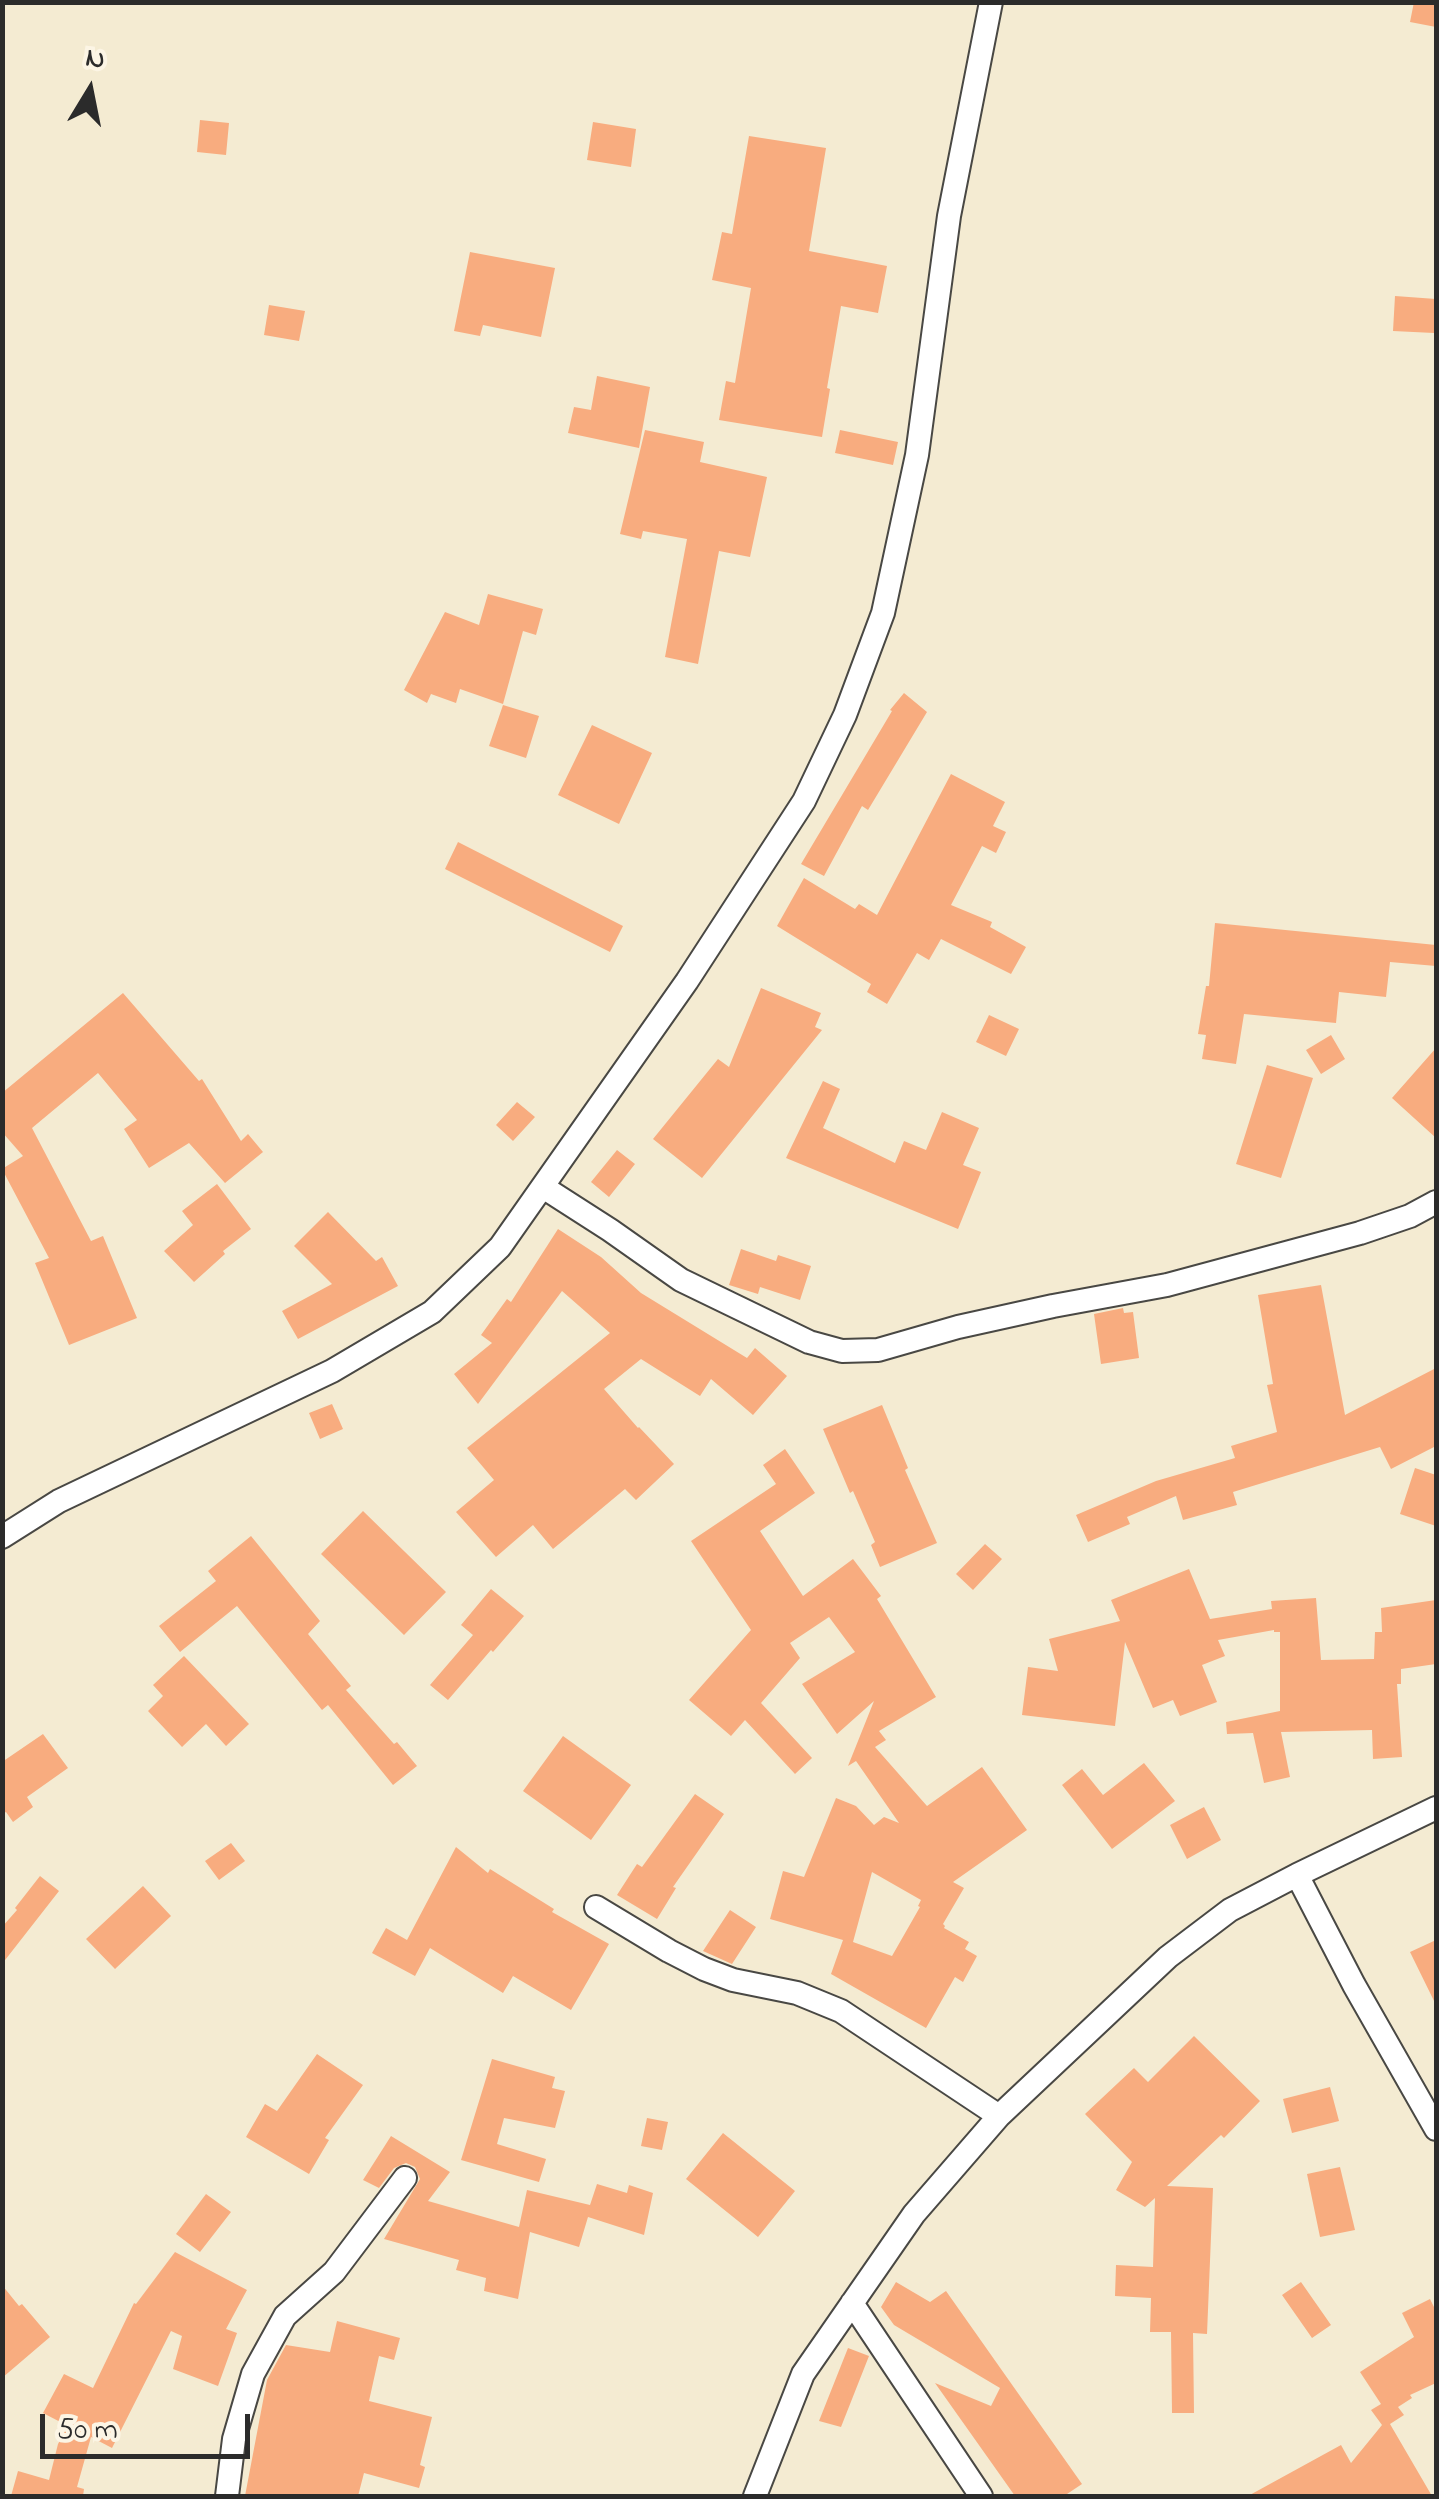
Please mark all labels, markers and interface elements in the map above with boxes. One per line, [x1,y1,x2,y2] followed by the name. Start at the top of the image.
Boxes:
[82,38,108,82] text: N
[40,40,140,140] north arrow
[45,2394,255,2456] scale bar
[57,2409,118,2453] text: 50 m

